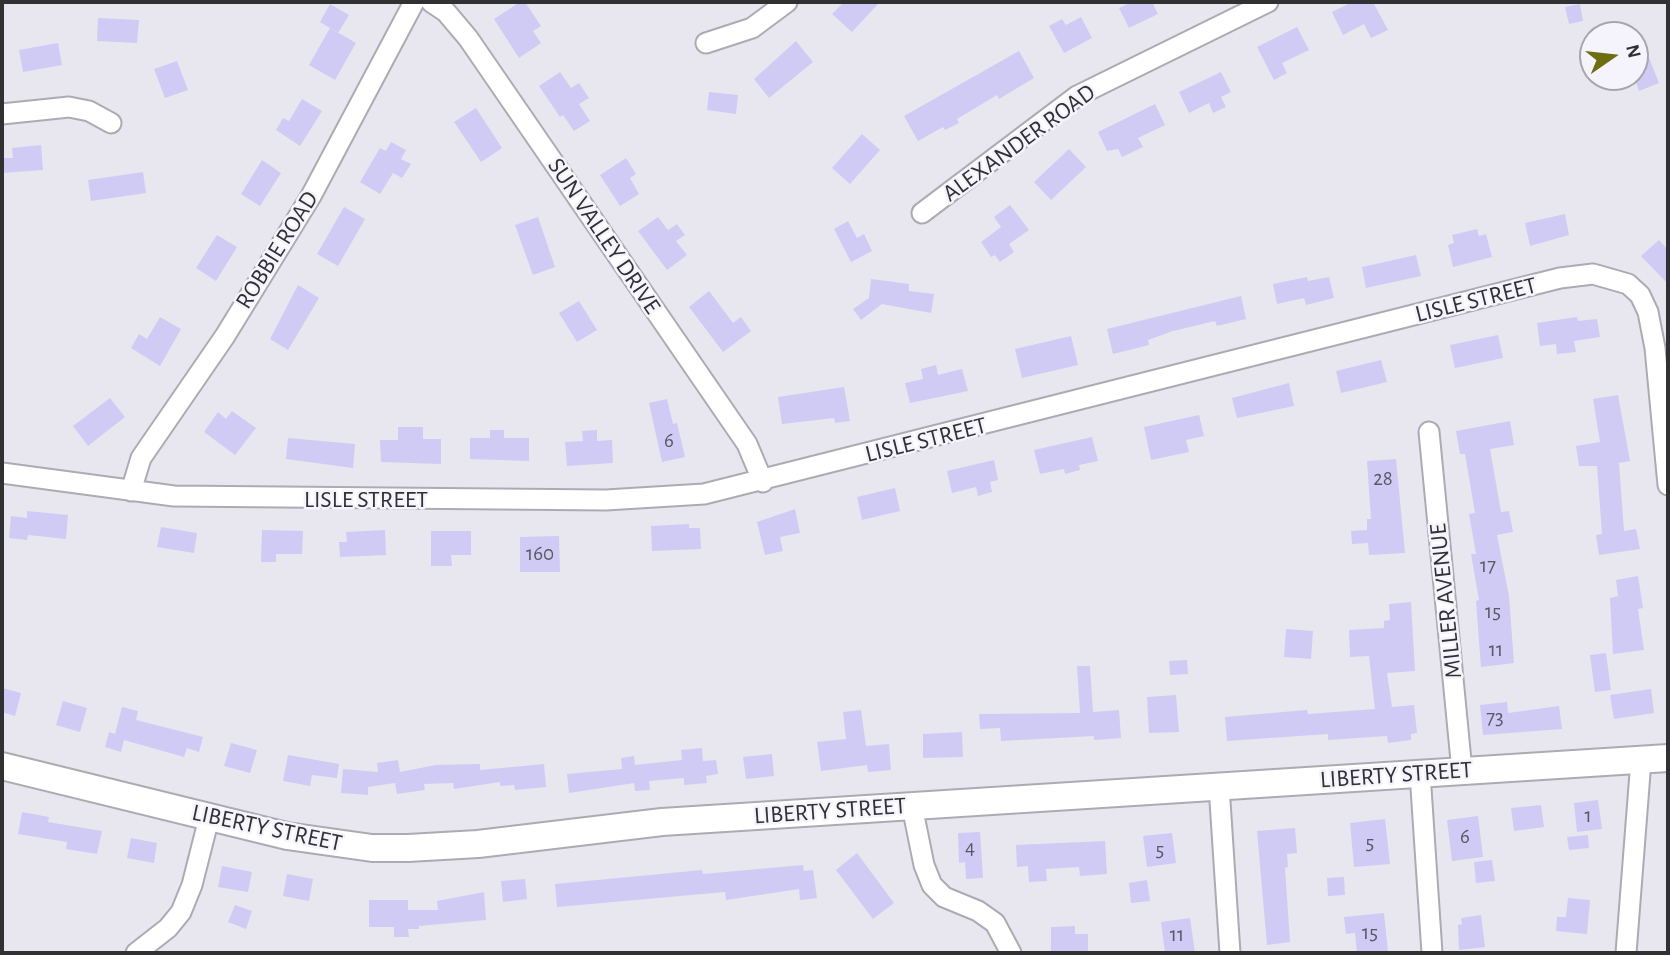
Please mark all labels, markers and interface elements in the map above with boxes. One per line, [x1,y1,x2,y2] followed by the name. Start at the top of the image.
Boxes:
[1579,21,1649,91] north arrow
[1622,43,1644,60] text: N
[937,78,1101,208] street label: ALEXANDER ROAD
[541,153,667,319] street label: SUN VALLEY DRIVE
[229,186,325,314] street label: ROBBIE ROAD
[1412,271,1540,329] street label: LISLE STREET
[862,411,990,469] street label: LISLE STREET
[664,428,674,454] house number: 6
[1373,466,1393,492] house number: 28
[304,486,428,514] street label: LISLE STREET
[1424,522,1468,680] street label: MILLER AVENUE
[526,541,554,567] house number: 160
[1480,553,1496,579] house number: 17
[1485,599,1501,625] house number: 15
[1489,637,1503,663] house number: 11
[1486,705,1504,731] house number: 73
[1319,755,1473,795] street label: LIBERTY STREET
[753,791,907,831] street label: LIBERTY STREET
[189,798,345,858] street label: LIBERTY STREET
[1584,803,1592,829] house number: 1
[1460,824,1470,850] house number: 6
[1366,830,1374,856] house number: 5
[965,835,975,861] house number: 4
[1156,837,1164,863] house number: 5
[1362,920,1378,946] house number: 15
[1170,922,1184,948] house number: 11

